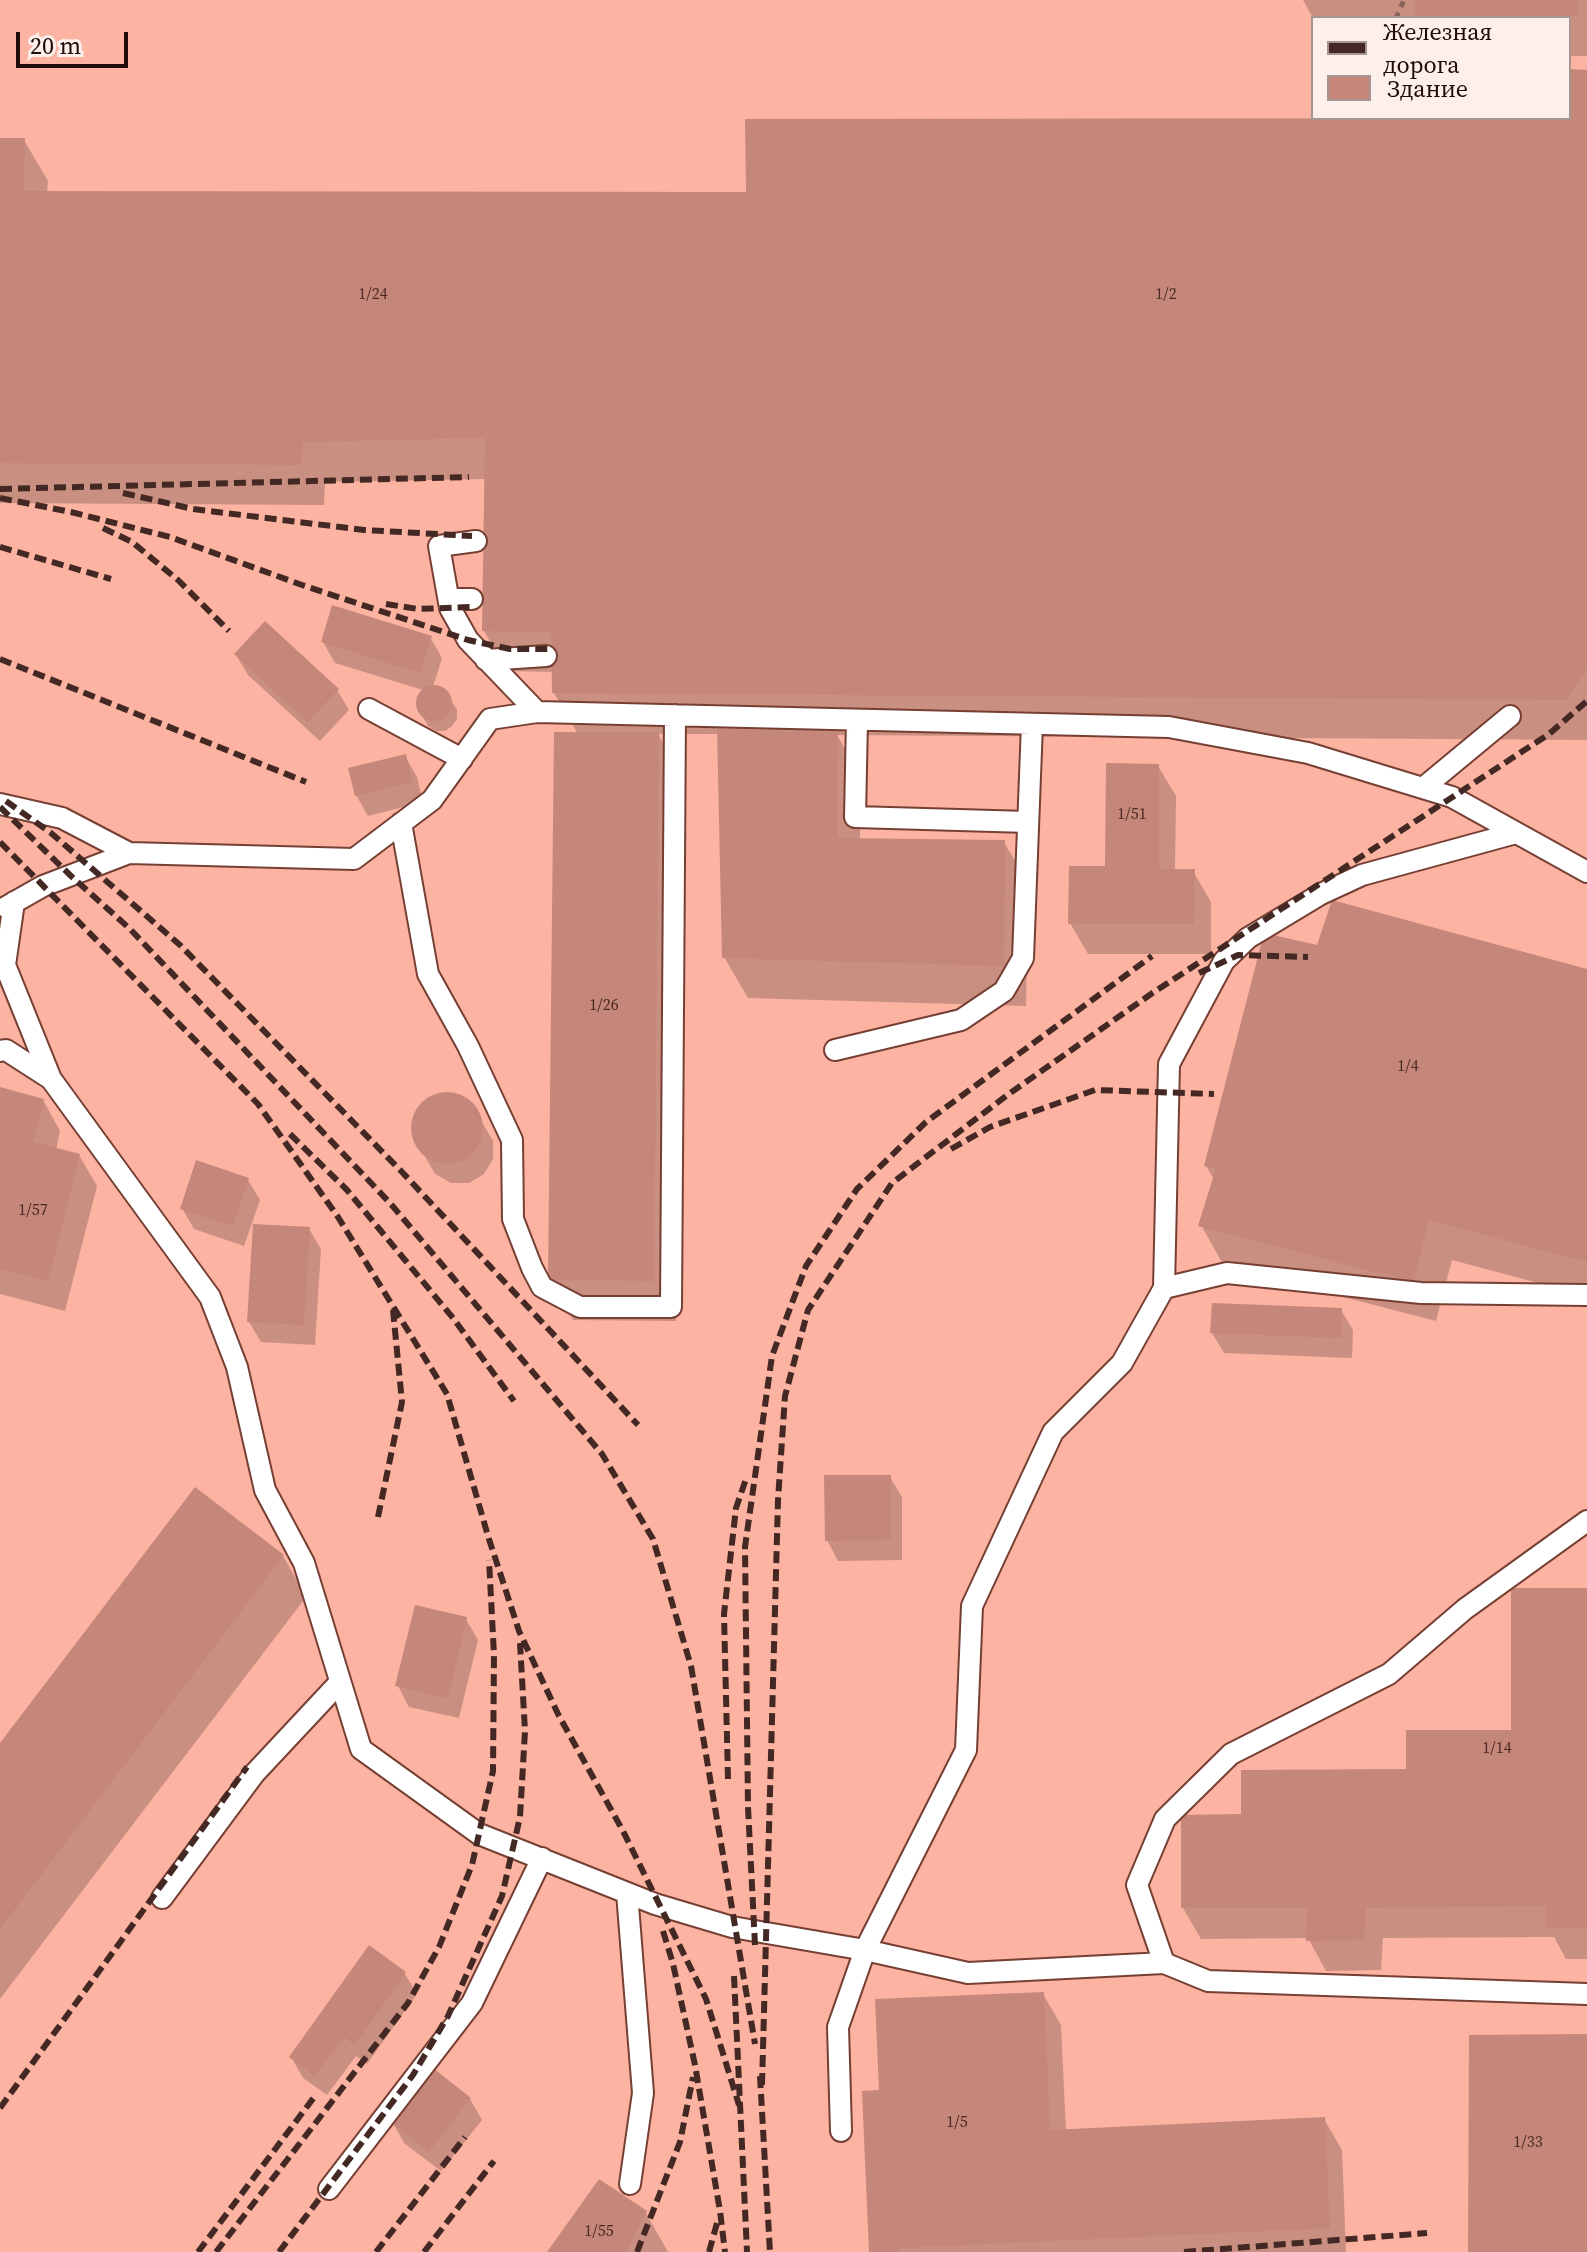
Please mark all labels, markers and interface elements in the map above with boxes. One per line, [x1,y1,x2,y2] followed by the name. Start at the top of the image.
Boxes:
[1383,15,1492,81] text: Железная дорога
[20,16,132,66] scale bar
[1311,16,1571,120] legend
[30,29,81,62] text: 20 m
[1387,72,1468,105] text: Здание
[358,285,388,305] house number: 1/24
[1155,285,1177,305] house number: 1/2
[1117,805,1147,825] house number: 1/51
[589,996,619,1016] house number: 1/26
[1397,1057,1419,1077] house number: 1/4
[18,1201,48,1221] house number: 1/57
[1482,1739,1512,1759] house number: 1/14
[946,2113,968,2133] house number: 1/5
[1513,2133,1543,2153] house number: 1/33
[584,2222,614,2242] house number: 1/55

